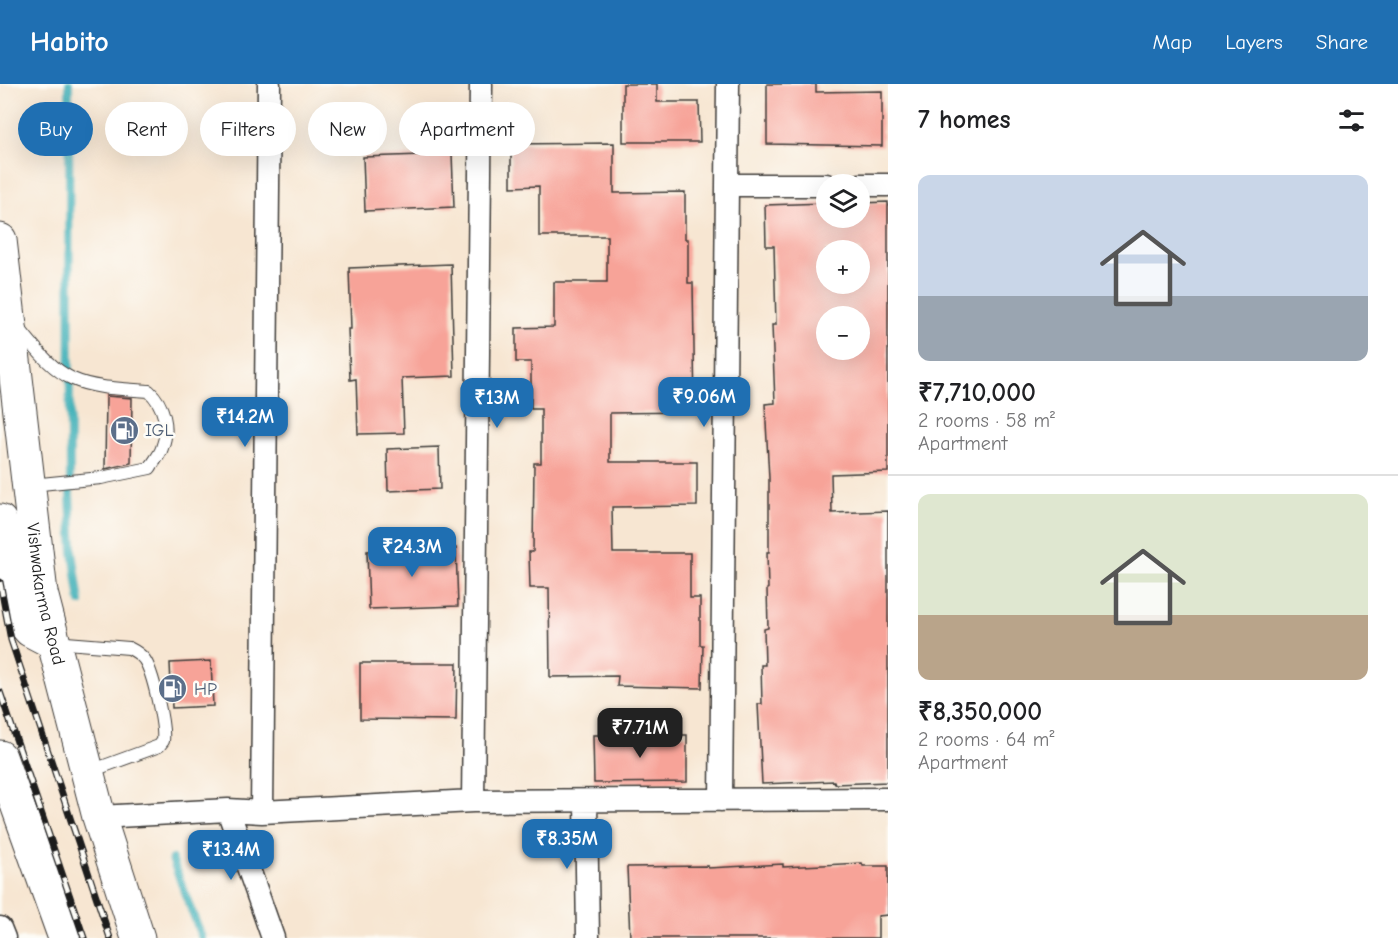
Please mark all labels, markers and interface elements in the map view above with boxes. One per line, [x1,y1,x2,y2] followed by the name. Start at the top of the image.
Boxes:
[30,26,109,58] text: Habito
[1153,30,1192,54] text: Map
[1225,30,1283,54] text: Layers
[1316,30,1368,54] text: Share
[18,102,93,156] chip: Buy
[105,102,188,156] chip: Rent
[200,102,296,156] chip: Filters
[308,102,387,156] chip: New
[399,102,535,156] chip: Apartment
[1335,104,1368,137] icon: filters
[918,105,1011,135] text: 7 homes
[816,174,870,360] map controls
[816,174,870,228] button: layers
[1089,214,1197,322] icon: home
[816,240,870,294] button: +
[816,306,870,360] button: −
[655,377,753,428] pin: ₹9.06M
[461,378,533,429] pin: ₹13M
[918,378,1036,408] text: ₹7,710,000
[672,385,736,408] text: ₹9.06M
[474,386,520,409] text: ₹13M
[196,397,294,448] pin: ₹14.2M
[216,405,274,428] text: ₹14.2M
[918,409,1055,432] text: 2 rooms · 58 m²
[108,414,140,446] fuel station icon: IGL
[145,420,173,441] place label: IGL
[918,432,1008,455] text: Apartment
[22,522,70,667] street label: Vishwakarma Road
[363,527,461,578] pin: ₹24.3M
[1089,533,1197,641] icon: home
[382,535,442,558] text: ₹24.3M
[157,673,189,705] fuel station icon: HP
[194,679,217,700] place label: HP
[918,697,1042,727] text: ₹8,350,000
[591,708,689,759] pin: ₹7.71M
[611,716,669,739] text: ₹7.71M
[918,728,1054,751] text: 2 rooms · 64 m²
[918,751,1008,774] text: Apartment
[518,819,616,870] pin: ₹8.35M
[536,827,598,850] text: ₹8.35M
[182,830,280,881] pin: ₹13.4M
[202,838,260,861] text: ₹13.4M

